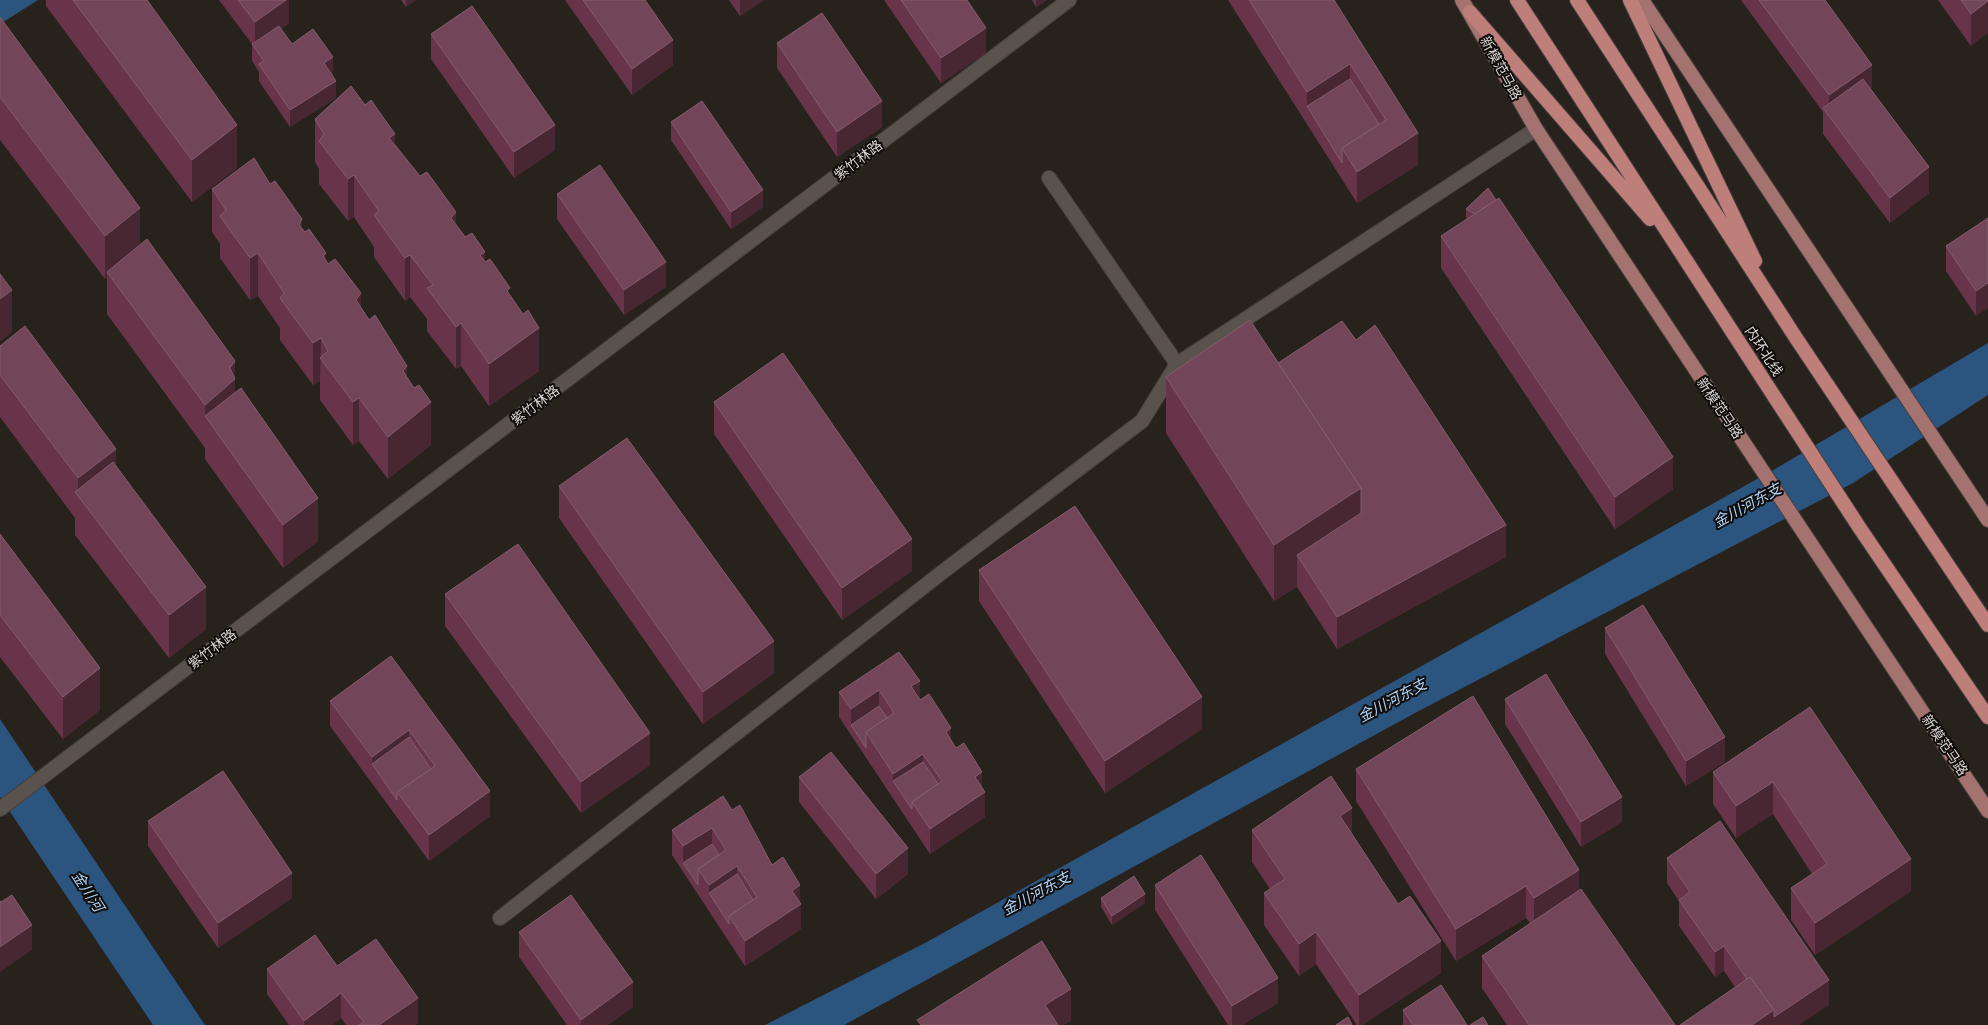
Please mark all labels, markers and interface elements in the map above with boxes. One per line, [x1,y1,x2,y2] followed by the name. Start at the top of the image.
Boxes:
[1476,33,1526,103] street label: 新模范马路
[830,136,886,184] street label: 紫竹林路
[1741,323,1787,379] street label: 内环北线
[1693,374,1747,442] street label: 新模范马路
[507,381,563,429] street label: 紫竹林路
[1710,478,1786,531] water label: 金川河东支
[184,625,240,673] street label: 紫竹林路
[1354,673,1431,726] water label: 金川河东支
[1918,711,1972,779] street label: 新模范马路
[998,866,1075,919] water label: 金川河东支
[68,867,110,918] water label: 金川河

